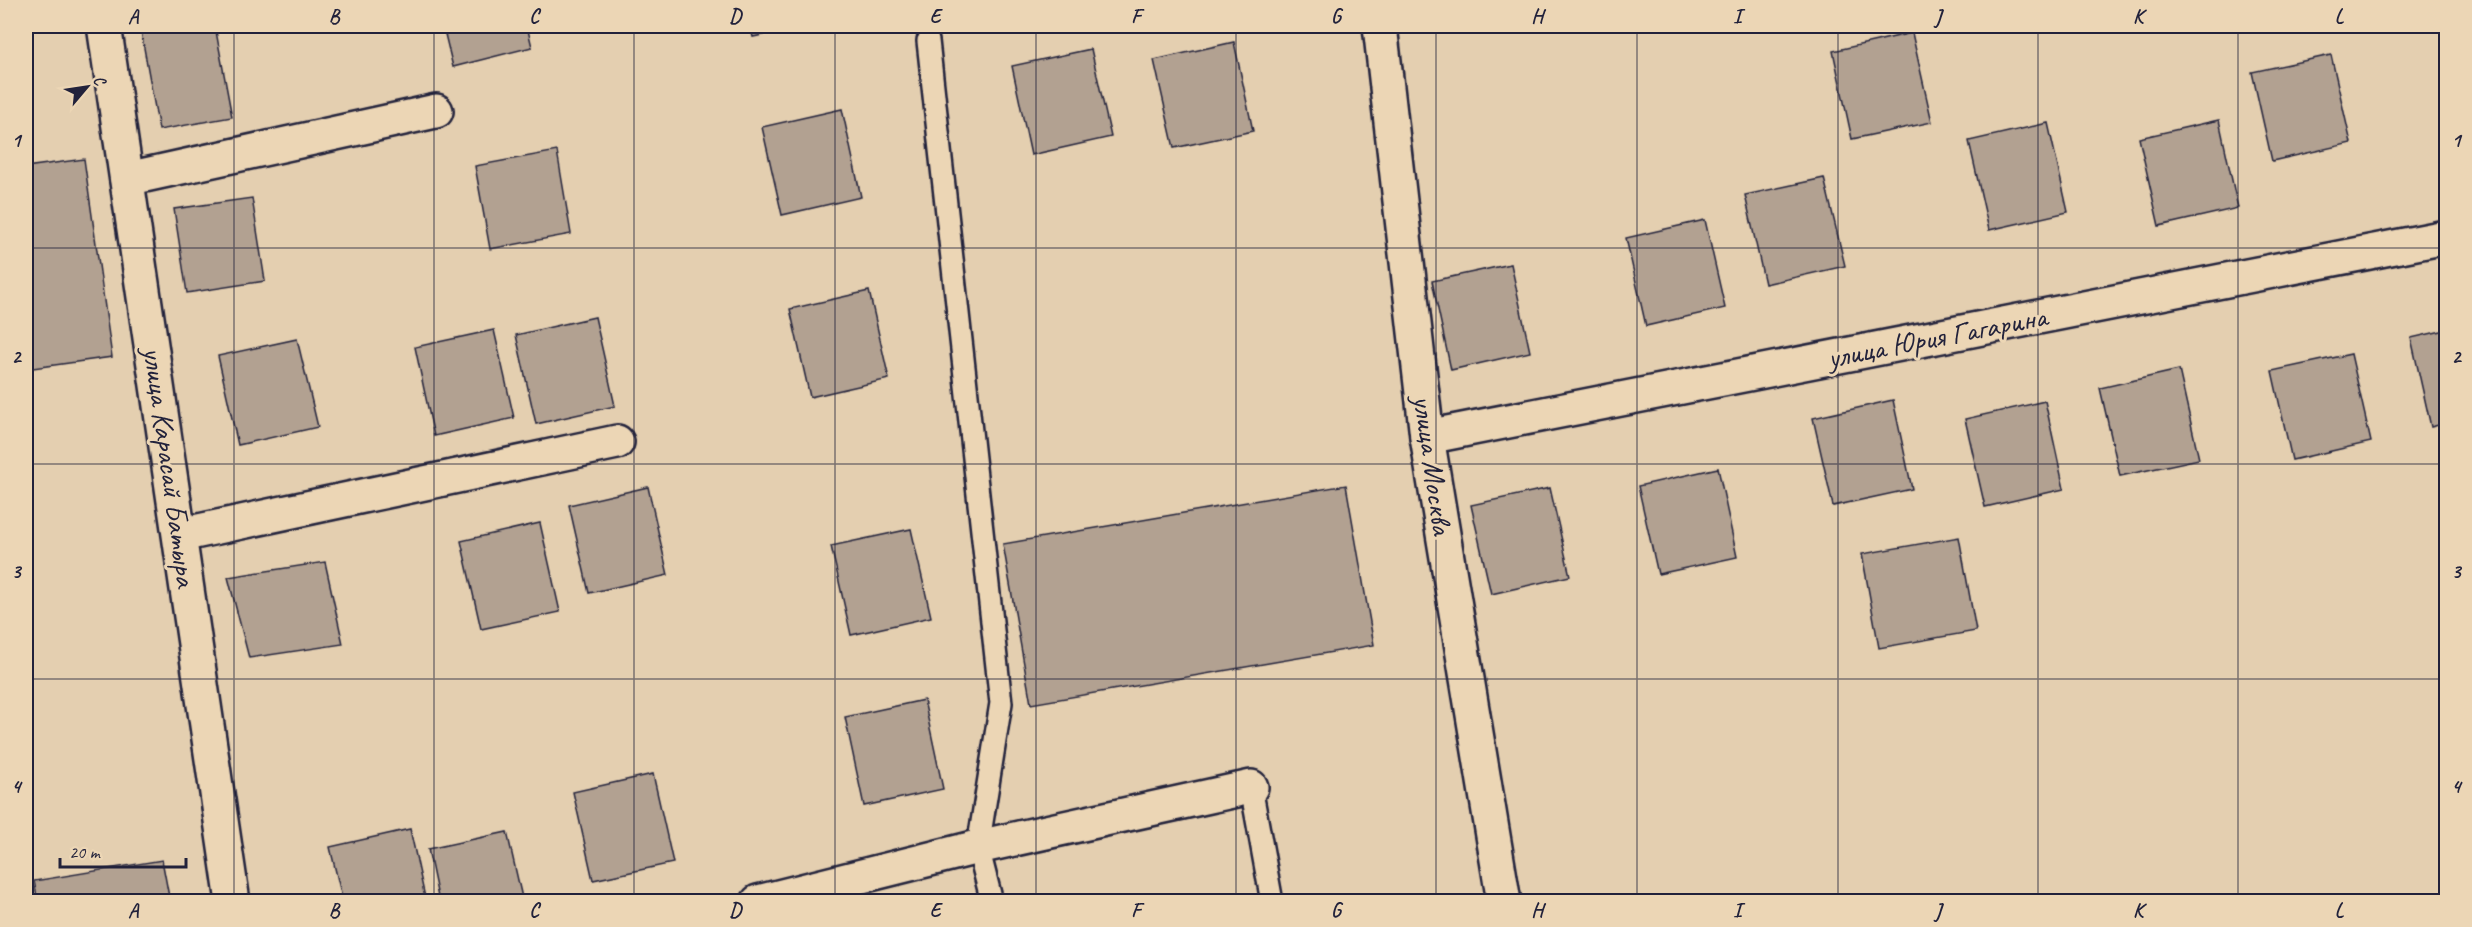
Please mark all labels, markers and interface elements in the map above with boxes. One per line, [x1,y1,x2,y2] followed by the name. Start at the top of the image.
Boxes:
[128,4,140,29] text: A
[329,4,341,29] text: B
[529,4,541,29] text: C
[729,4,743,29] text: D
[930,4,944,29] text: E
[1131,4,1145,29] text: F
[1331,4,1344,29] text: G
[1531,4,1546,29] text: H
[1733,4,1746,29] text: I
[1933,4,1945,29] text: J
[2133,4,2147,29] text: K
[2335,4,2345,29] text: L
[57,57,117,117] north arrow
[89,72,111,90] text: С
[12,128,23,153] text: 1
[2452,128,2463,153] text: 1
[1822,297,2052,377] street label: улица Юрия Гагарина
[134,343,206,591] street label: улица Карасай Батыра
[12,344,23,369] text: 2
[2452,344,2463,369] text: 2
[1404,391,1462,539] street label: улица Москва
[12,559,23,584] text: 3
[2452,559,2463,584] text: 3
[12,774,24,799] text: 4
[2452,774,2464,799] text: 4
[60,831,186,869] scale bar
[69,841,102,863] text: 20 m
[128,898,140,923] text: A
[329,898,341,923] text: B
[529,898,541,923] text: C
[729,898,743,923] text: D
[930,898,944,923] text: E
[1131,898,1145,923] text: F
[1331,898,1344,923] text: G
[1531,898,1546,923] text: H
[1733,898,1746,923] text: I
[1933,898,1945,923] text: J
[2133,898,2147,923] text: K
[2335,898,2345,923] text: L

